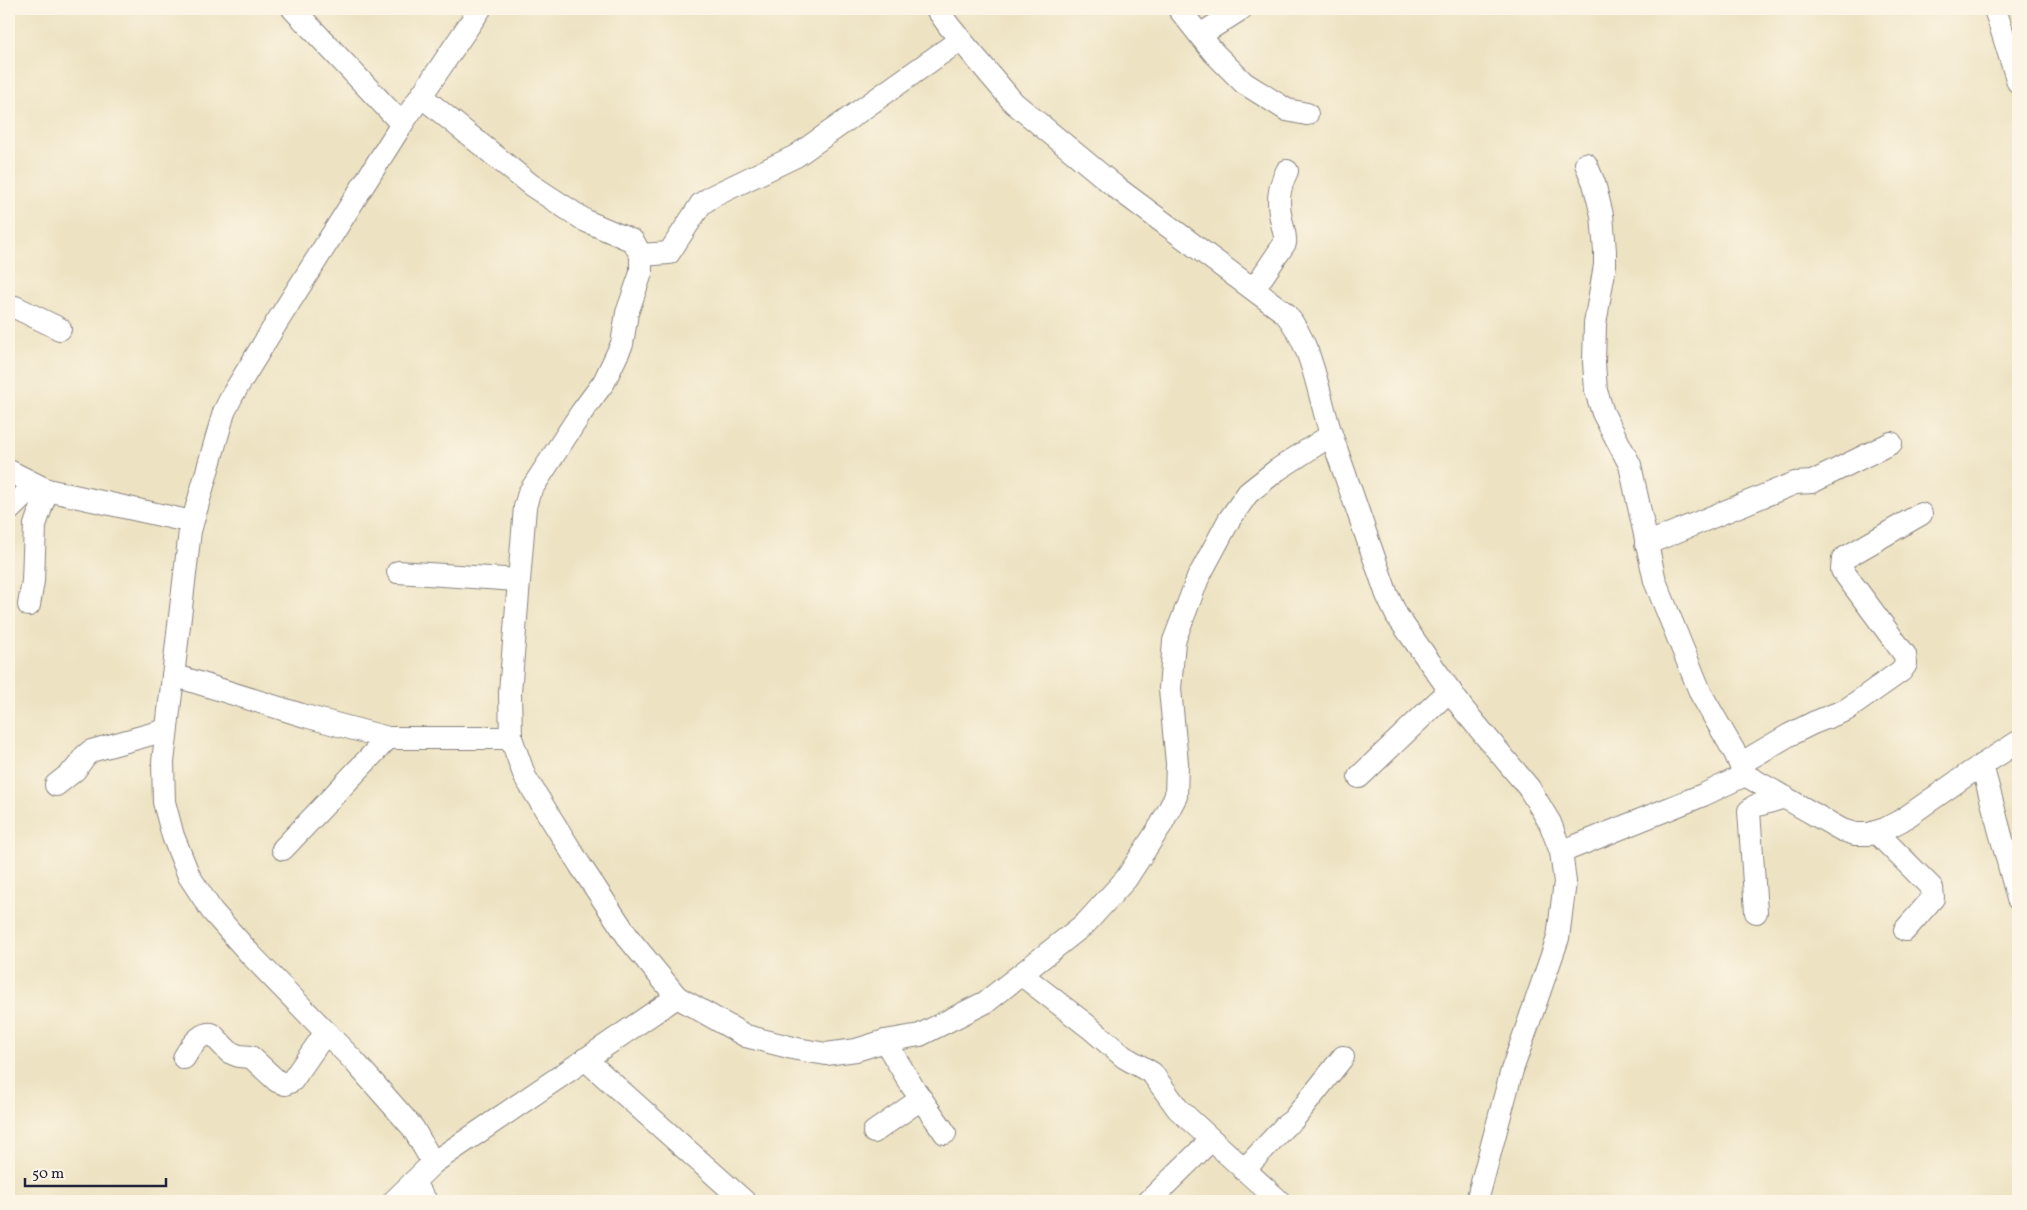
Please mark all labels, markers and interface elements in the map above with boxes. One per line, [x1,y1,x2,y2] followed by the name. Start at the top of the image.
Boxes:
[25,1155,166,1187] scale bar
[32,1164,64,1185] text: 50 m

